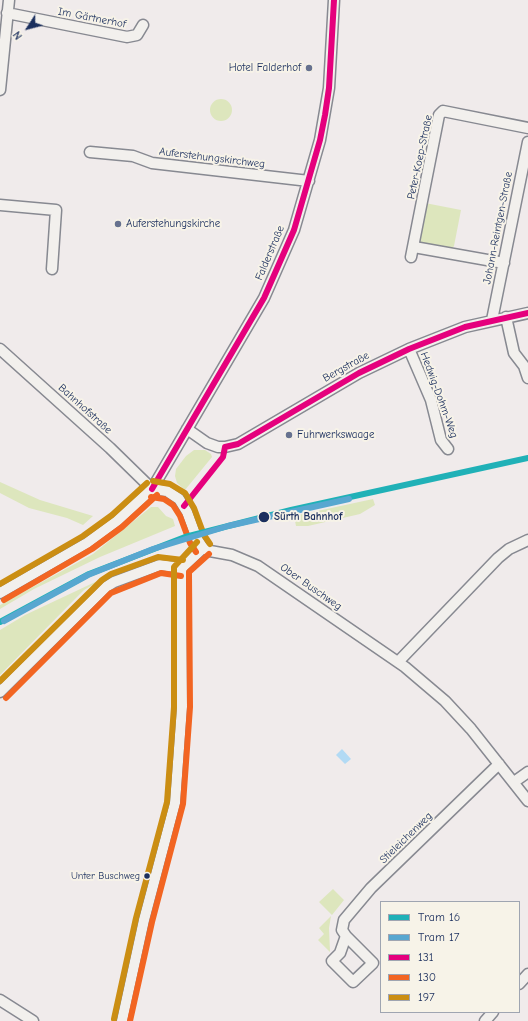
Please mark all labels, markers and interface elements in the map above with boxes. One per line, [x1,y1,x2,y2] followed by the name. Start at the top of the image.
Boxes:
[57,5,127,31] street label: Im Gärtnerhof
[8,8,48,48] north arrow
[11,29,25,42] text: N
[229,61,301,75] place label: Hotel Falderhof
[304,63,314,73] marker: Hotel Falderhof
[405,114,435,200] street label: Peter-Koep-Straße
[158,145,266,171] street label: Auferstehungskirchweg
[481,171,515,285] street label: Johann-Reintgen-Straße
[126,217,220,231] place label: Auferstehungskirche
[113,219,123,229] marker: Auferstehungskirche
[253,224,287,282] street label: Falderstraße
[320,349,372,385] street label: Bergstraße
[417,350,461,440] street label: Hedwig-Dohm-Weg
[55,381,115,437] street label: Bahnhofstraße
[297,428,374,442] place label: Fuhrwerkswaage
[284,430,294,440] marker: Fuhrwerkswaage
[257,510,271,524] marker: Sürth Bahnhof
[274,510,343,524] place label: Sürth Bahnhof
[278,561,344,613] street label: Ober Buschweg
[377,810,435,866] street label: Stieleichenweg
[71,870,140,882] place label: Unter Buschweg
[142,871,152,881] marker: Unter Buschweg
[380,901,520,1013] legend
[418,910,460,924] text: Tram 16
[418,930,459,944] text: Tram 17
[418,950,434,964] text: 131
[418,970,436,984] text: 130
[418,990,435,1004] text: 197

